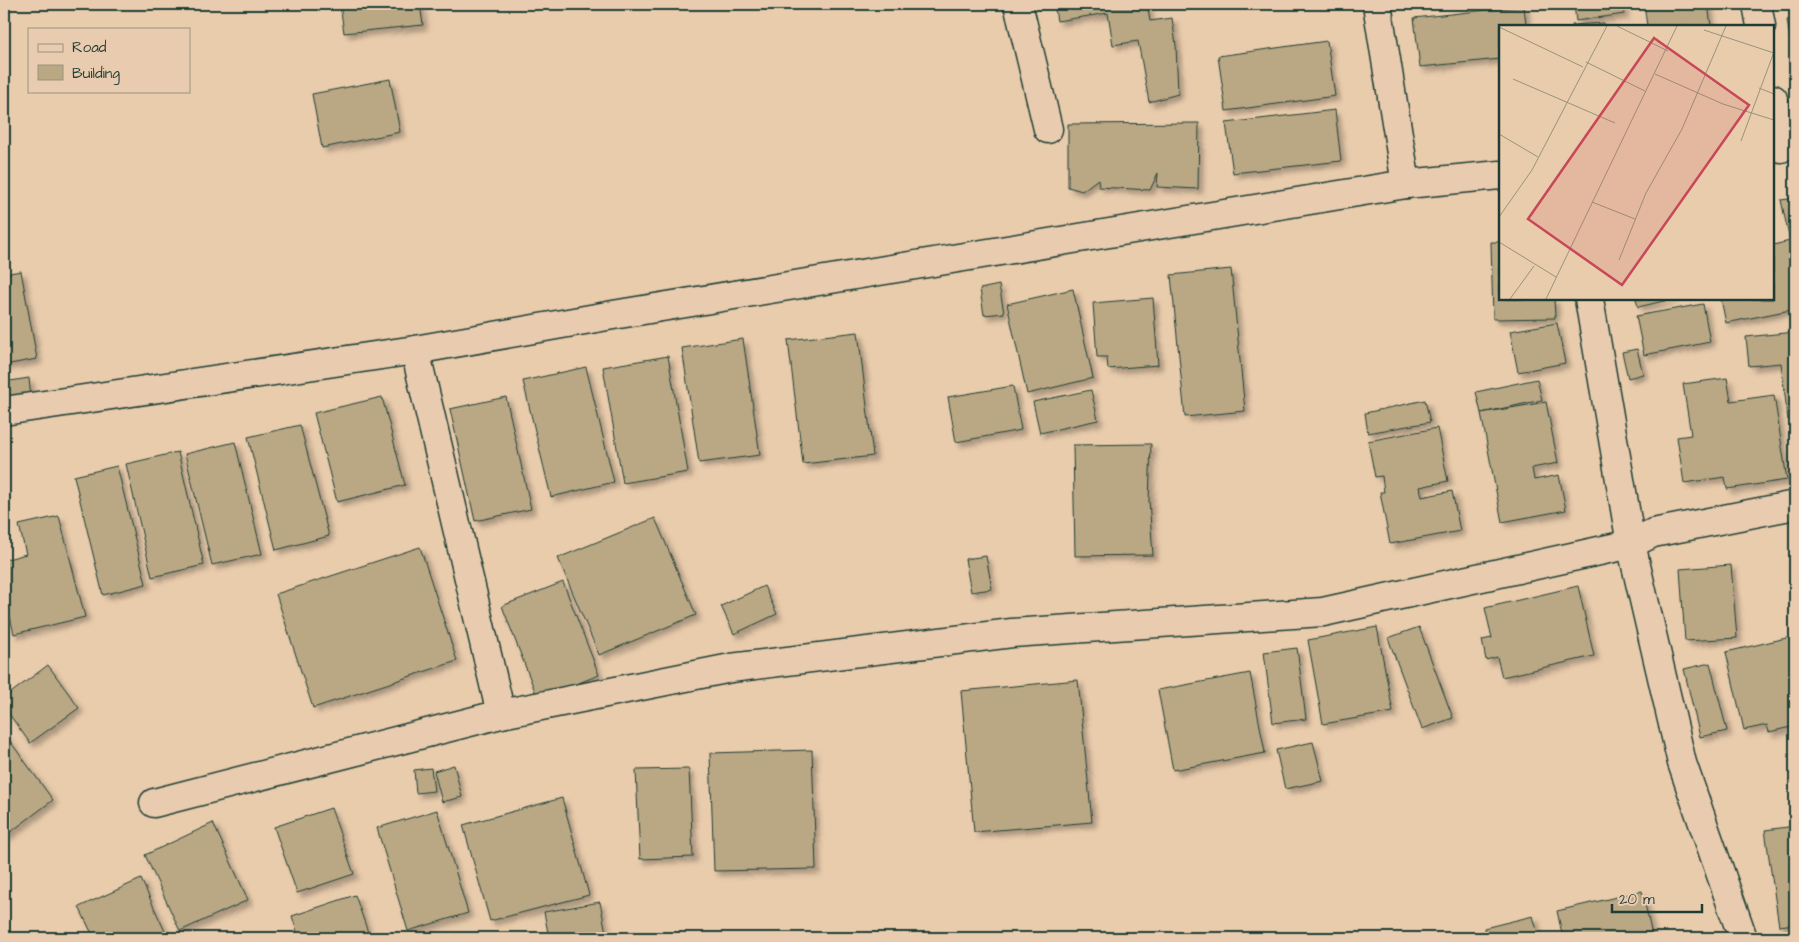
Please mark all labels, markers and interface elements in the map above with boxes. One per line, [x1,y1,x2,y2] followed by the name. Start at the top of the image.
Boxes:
[1499,25,1774,300] inset map
[28,28,190,92] legend
[72,37,107,58] text: Road
[72,63,120,85] text: Building
[1612,882,1702,914] scale bar
[1619,889,1655,910] text: 20 m

